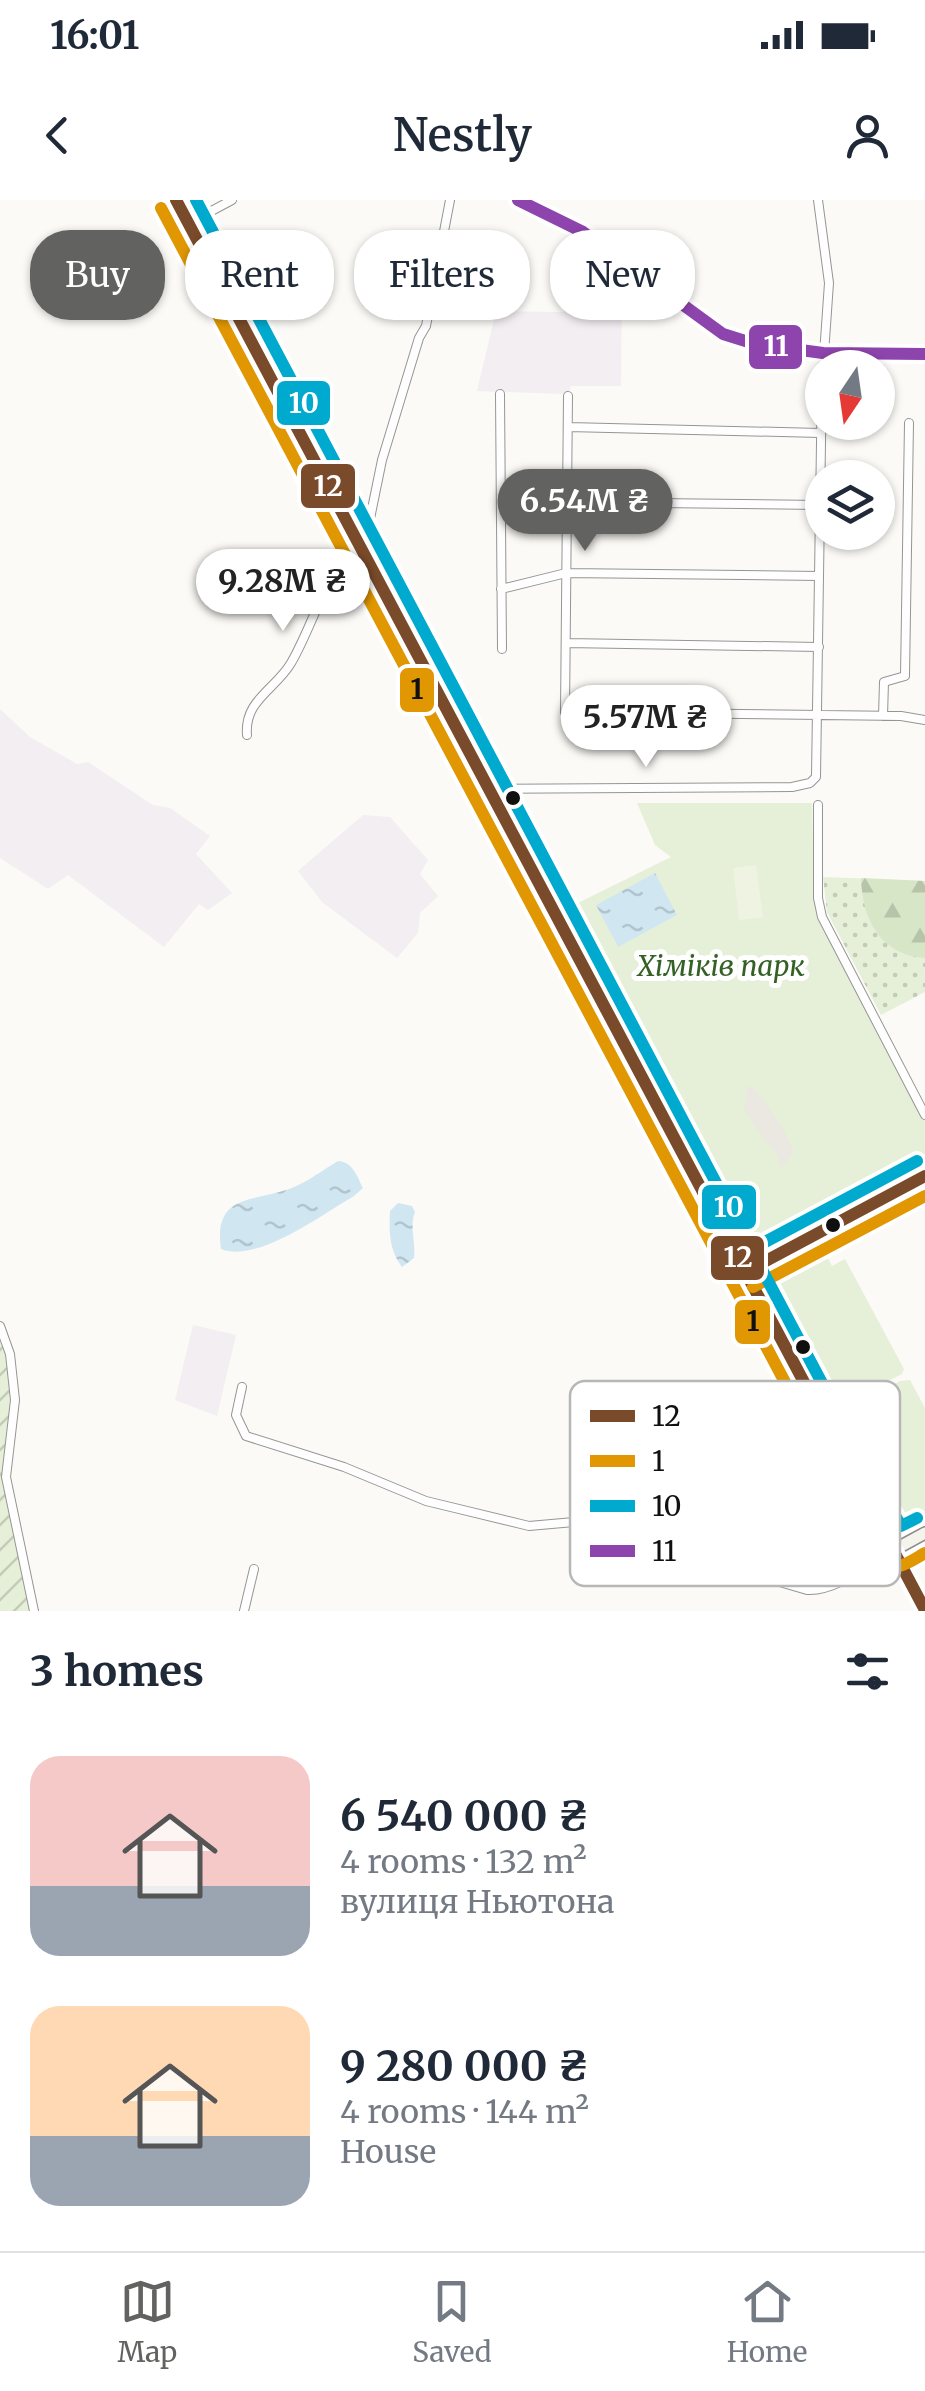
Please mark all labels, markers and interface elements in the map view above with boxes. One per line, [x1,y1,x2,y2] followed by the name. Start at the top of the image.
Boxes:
[50,12,139,59] text: 16:01
[393,107,532,163] text: Nestly
[30,108,85,163] icon: back
[840,108,895,163] icon: person
[30,230,165,320] chip: Buy
[185,230,334,320] chip: Rent
[354,230,530,320] chip: Filters
[550,230,695,320] chip: New
[747,323,804,371] line badge: 11
[763,328,789,364] text: 11
[805,350,895,440] north arrow
[805,350,895,550] map controls
[275,379,332,427] line badge: 10
[289,385,319,421] text: 10
[805,460,895,550] button: layers
[299,462,357,510] line badge: 12
[313,468,343,504] text: 12
[493,469,677,554] pin: 6.54M ₴
[520,481,650,521] text: 6.54M ₴
[191,549,375,634] pin: 9.28M ₴
[218,561,348,601] text: 9.28M ₴
[398,666,436,714] line badge: 1
[411,671,424,707] text: 1
[554,685,738,770] pin: 5.57M ₴
[583,697,709,737] text: 5.57M ₴
[503,788,523,808] unlabelled marker
[636,948,805,984] park label: Хіміків парк
[700,1183,758,1231] line badge: 10
[714,1189,744,1225] text: 10
[823,1215,843,1235] unlabelled marker
[709,1234,766,1282] line badge: 12
[723,1239,753,1275] text: 12
[733,1298,772,1346] line badge: 1
[747,1303,760,1339] text: 1
[793,1337,813,1357] unlabelled marker
[570,1381,900,1586] legend
[652,1398,681,1434] text: 12
[652,1443,665,1479] text: 1
[652,1488,682,1524] text: 10
[652,1533,676,1569] text: 11
[840,1644,895,1699] icon: filters
[30,1645,204,1697] text: 3 homes
[340,1790,589,1842] text: 6 540 000 ₴
[110,1796,230,1916] icon: home
[340,1842,587,1882] text: 4 rooms · 132 m²
[340,1882,614,1922] text: вулиця Ньютона
[340,2040,590,2092] text: 9 280 000 ₴
[110,2046,230,2166] icon: home
[340,2092,589,2132] text: 4 rooms · 144 m²
[340,2132,436,2172] text: House
[118,2274,177,2370] tab: Map
[412,2274,492,2370] tab: Saved
[727,2274,807,2370] tab: Home

